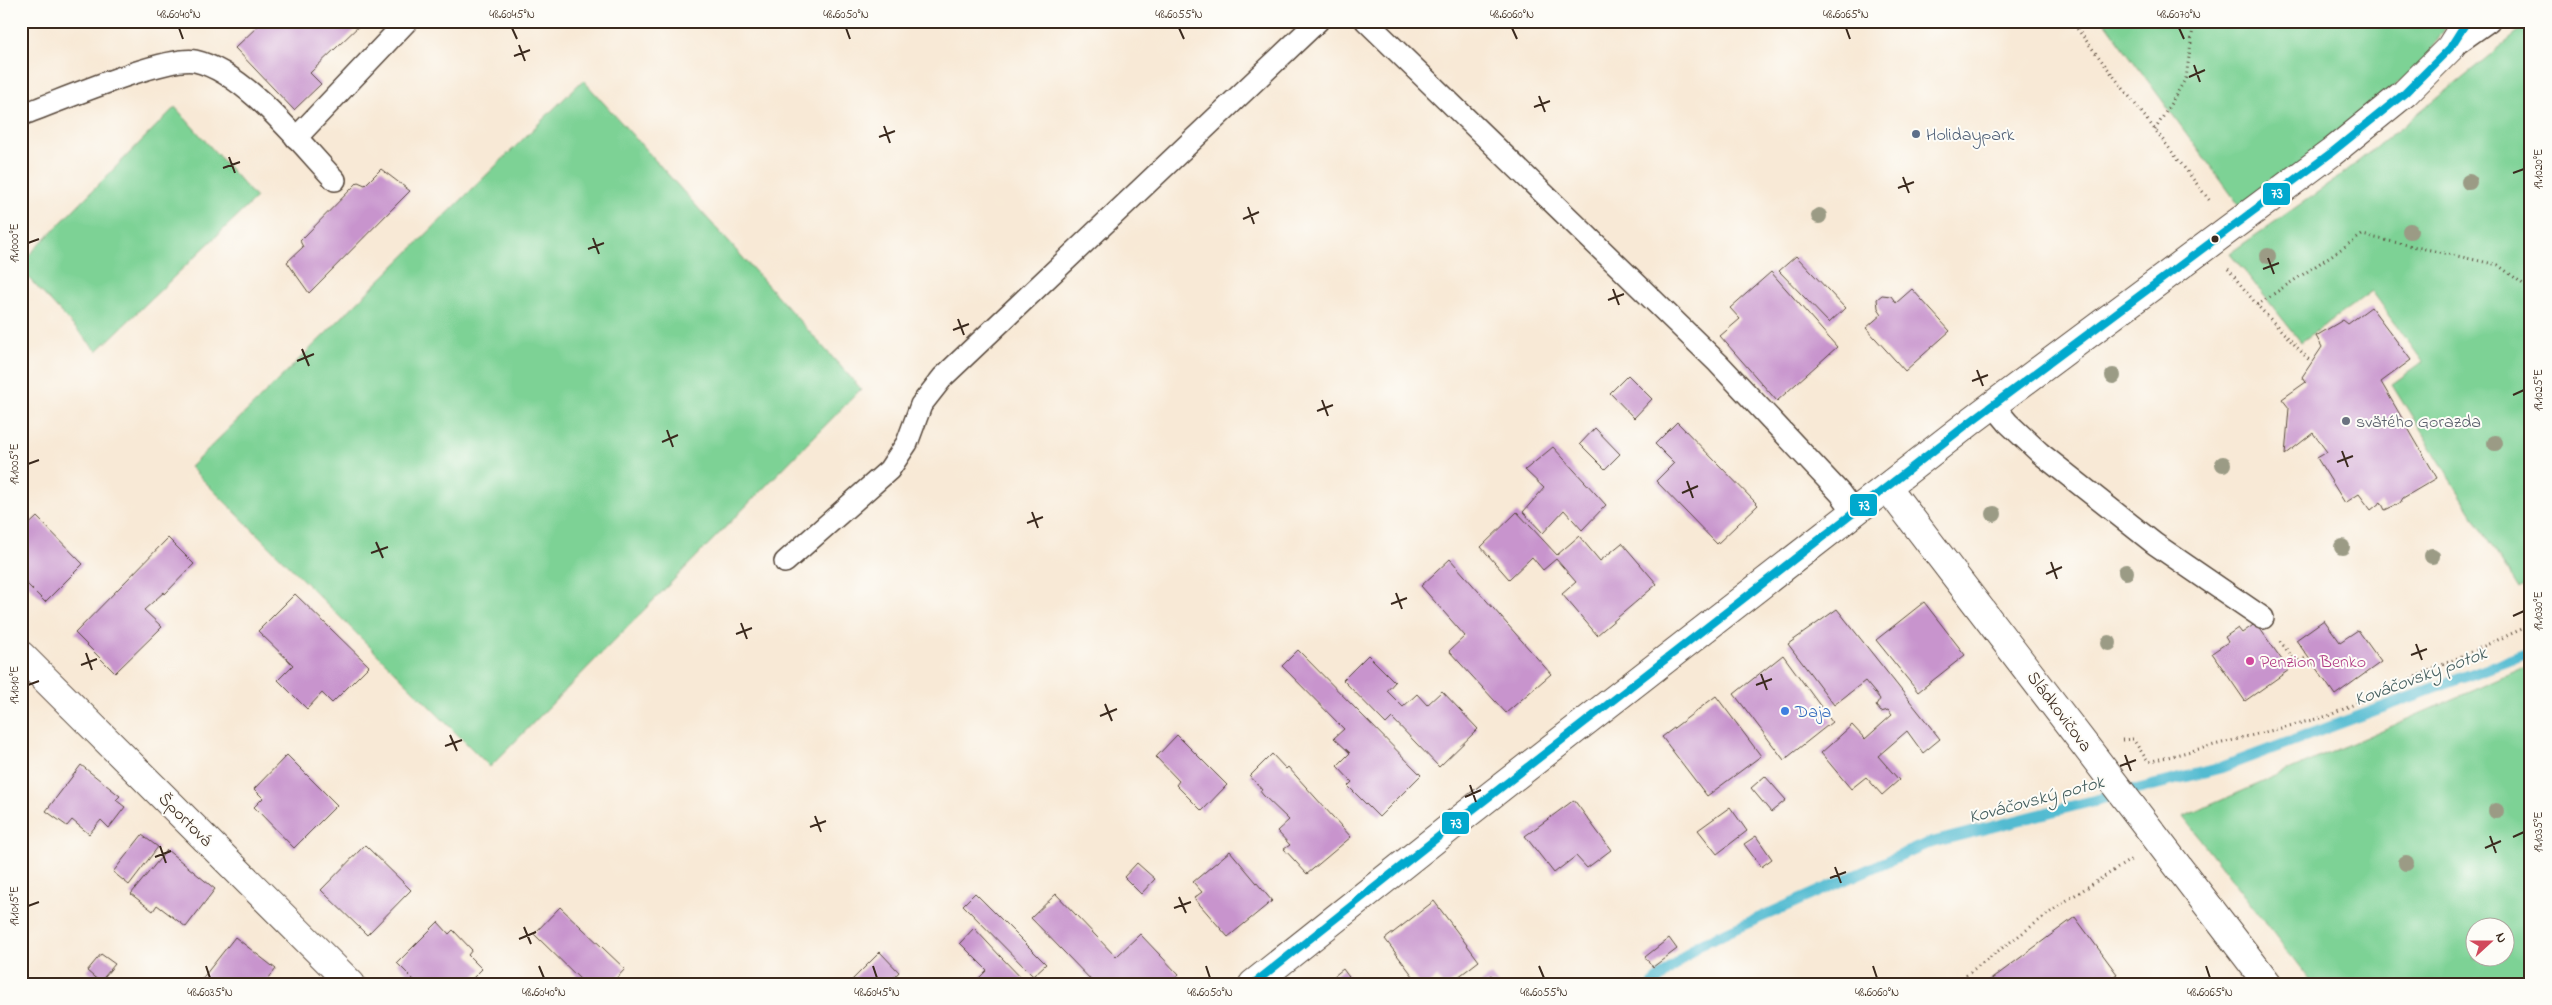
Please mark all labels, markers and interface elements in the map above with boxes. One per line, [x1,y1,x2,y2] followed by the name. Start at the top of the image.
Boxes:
[157,6,201,24] text: 48.6040°N
[489,6,535,24] text: 48.6045°N
[823,6,869,24] text: 48.6050°N
[1155,6,1203,24] text: 48.6055°N
[1490,6,1534,24] text: 48.6060°N
[1823,6,1869,24] text: 48.6065°N
[2157,6,2201,24] text: 48.6070°N
[1926,123,2014,149] place label: Holidaypark
[1910,128,1922,140] marker: Holidaypark
[2530,149,2548,189] text: 19.1020°E
[2262,182,2291,206] line badge: 73
[2271,184,2283,205] text: 73
[6,223,24,263] text: 19.1000°E
[2210,234,2220,244] unlabelled marker
[2530,369,2548,411] text: 19.1025°E
[2356,410,2481,436] place label: svätého Gorazda
[2340,415,2352,427] marker: svätého Gorazda
[6,443,24,485] text: 19.1005°E
[1849,493,1878,517] line badge: 73
[1858,496,1870,517] text: 73
[2530,591,2548,631] text: 19.1030°E
[2351,641,2492,714] water label: Kováčovský potok
[2260,650,2366,676] place label: Penzion Benko
[2244,655,2256,667] marker: Penzion Benko
[6,666,24,704] text: 19.1010°E
[2019,666,2097,758] street label: Sládkovičova
[1794,700,1831,726] place label: Daja
[1779,705,1791,717] marker: Daja
[1966,769,2108,831] water label: Kováčovský potok
[151,787,218,854] street label: Športová
[1441,811,1470,835] line badge: 73
[2530,811,2548,853] text: 19.1035°E
[1450,814,1462,835] text: 73
[6,886,24,926] text: 19.1015°E
[2464,918,2514,968] north arrow
[2489,930,2512,946] text: N
[187,984,233,1002] text: 48.6035°N
[522,984,566,1002] text: 48.6040°N
[854,984,900,1002] text: 48.6045°N
[1187,984,1233,1002] text: 48.6050°N
[1520,984,1568,1002] text: 48.6055°N
[1855,984,1899,1002] text: 48.6060°N
[2187,984,2233,1002] text: 48.6065°N

